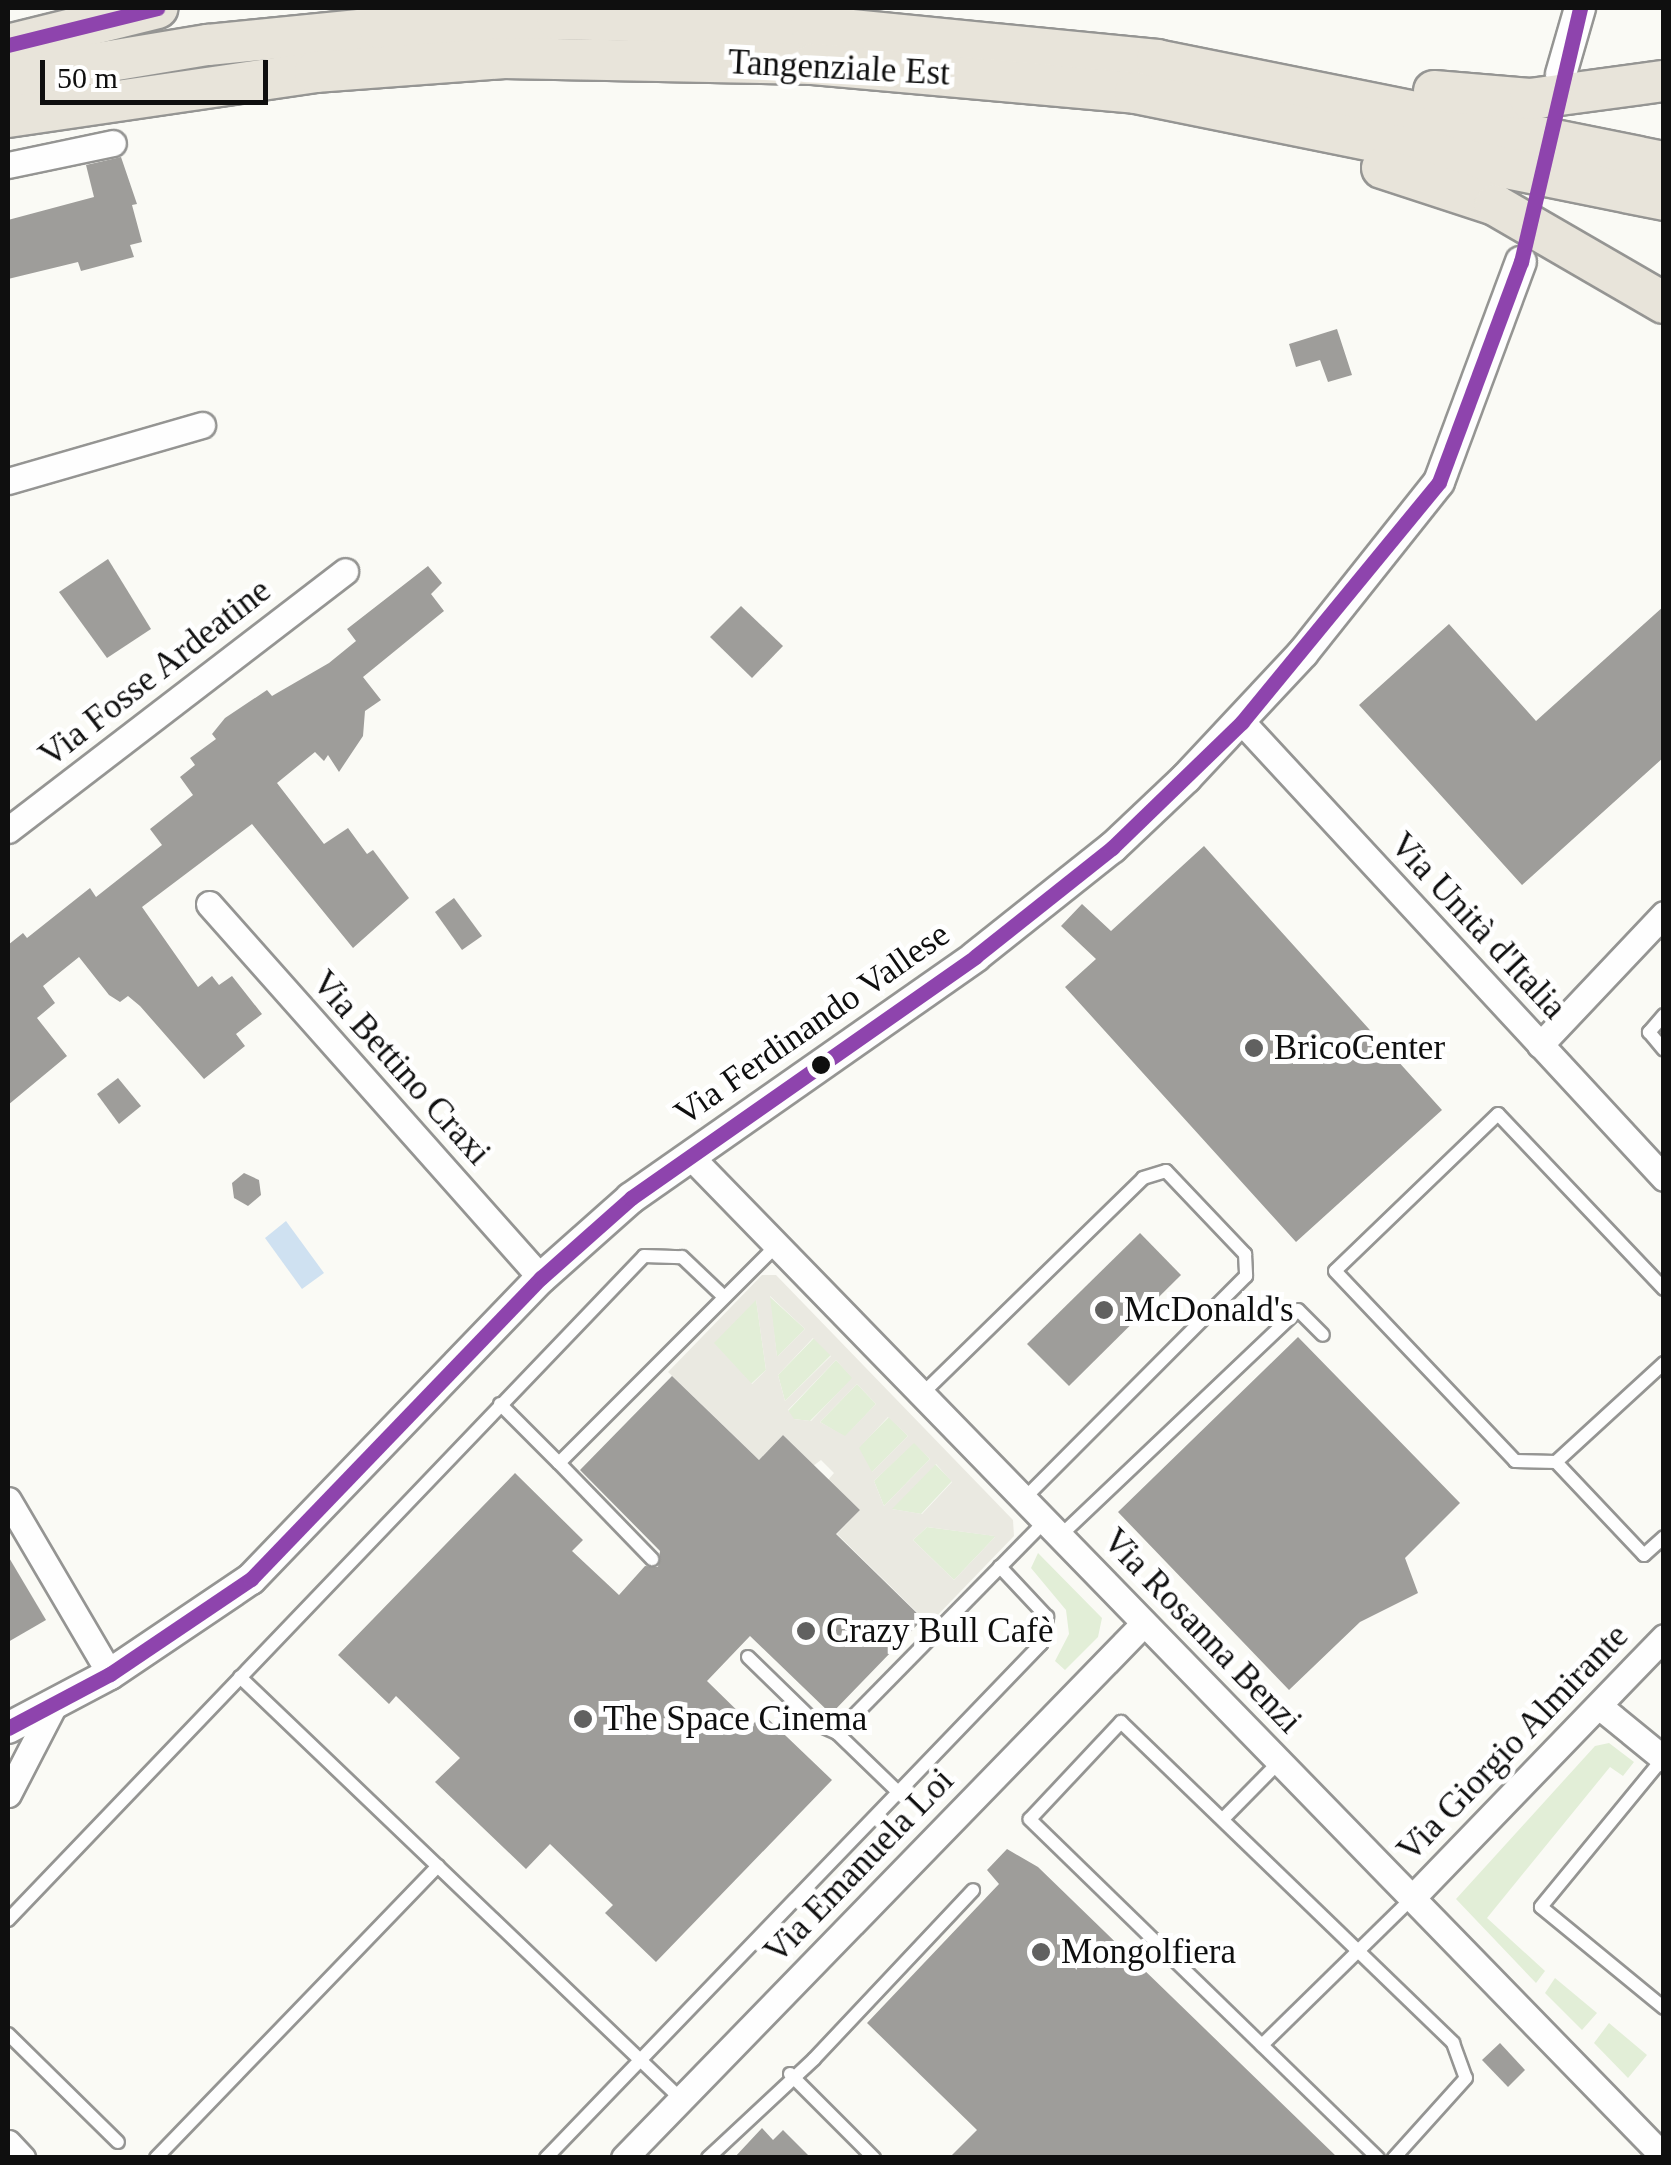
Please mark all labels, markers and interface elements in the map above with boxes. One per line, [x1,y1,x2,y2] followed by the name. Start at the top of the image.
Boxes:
[45,40,272,102] scale bar
[727,41,951,95] street label: Tangenziale Est
[57,61,118,94] text: 50 m
[30,569,280,777] street label: Via Fosse Ardeatine
[1381,824,1575,1028] street label: Via Unità d'Italia
[666,913,958,1135] street label: Via Ferdinando Vallese
[303,962,499,1174] street label: Via Bettino Craxi
[1274,1027,1445,1069] place label: BricoCenter
[1243,1037,1265,1059] marker: BricoCenter
[811,1055,831,1075] unlabelled marker
[1124,1289,1294,1331] place label: McDonald's
[1093,1299,1115,1321] marker: McDonald's
[1094,1520,1310,1742] street label: Via Rosanna Benzi
[826,1610,1053,1652] place label: Crazy Bull Cafè
[1388,1615,1638,1871] street label: Via Giorgio Almirante
[795,1620,817,1642] marker: Crazy Bull Cafè
[603,1698,867,1740] place label: The Space Cinema
[572,1708,594,1730] marker: The Space Cinema
[756,1760,962,1972] street label: Via Emanuela Loi
[1061,1931,1236,1973] place label: Mongolfiera
[1030,1941,1052,1963] marker: Mongolfiera

